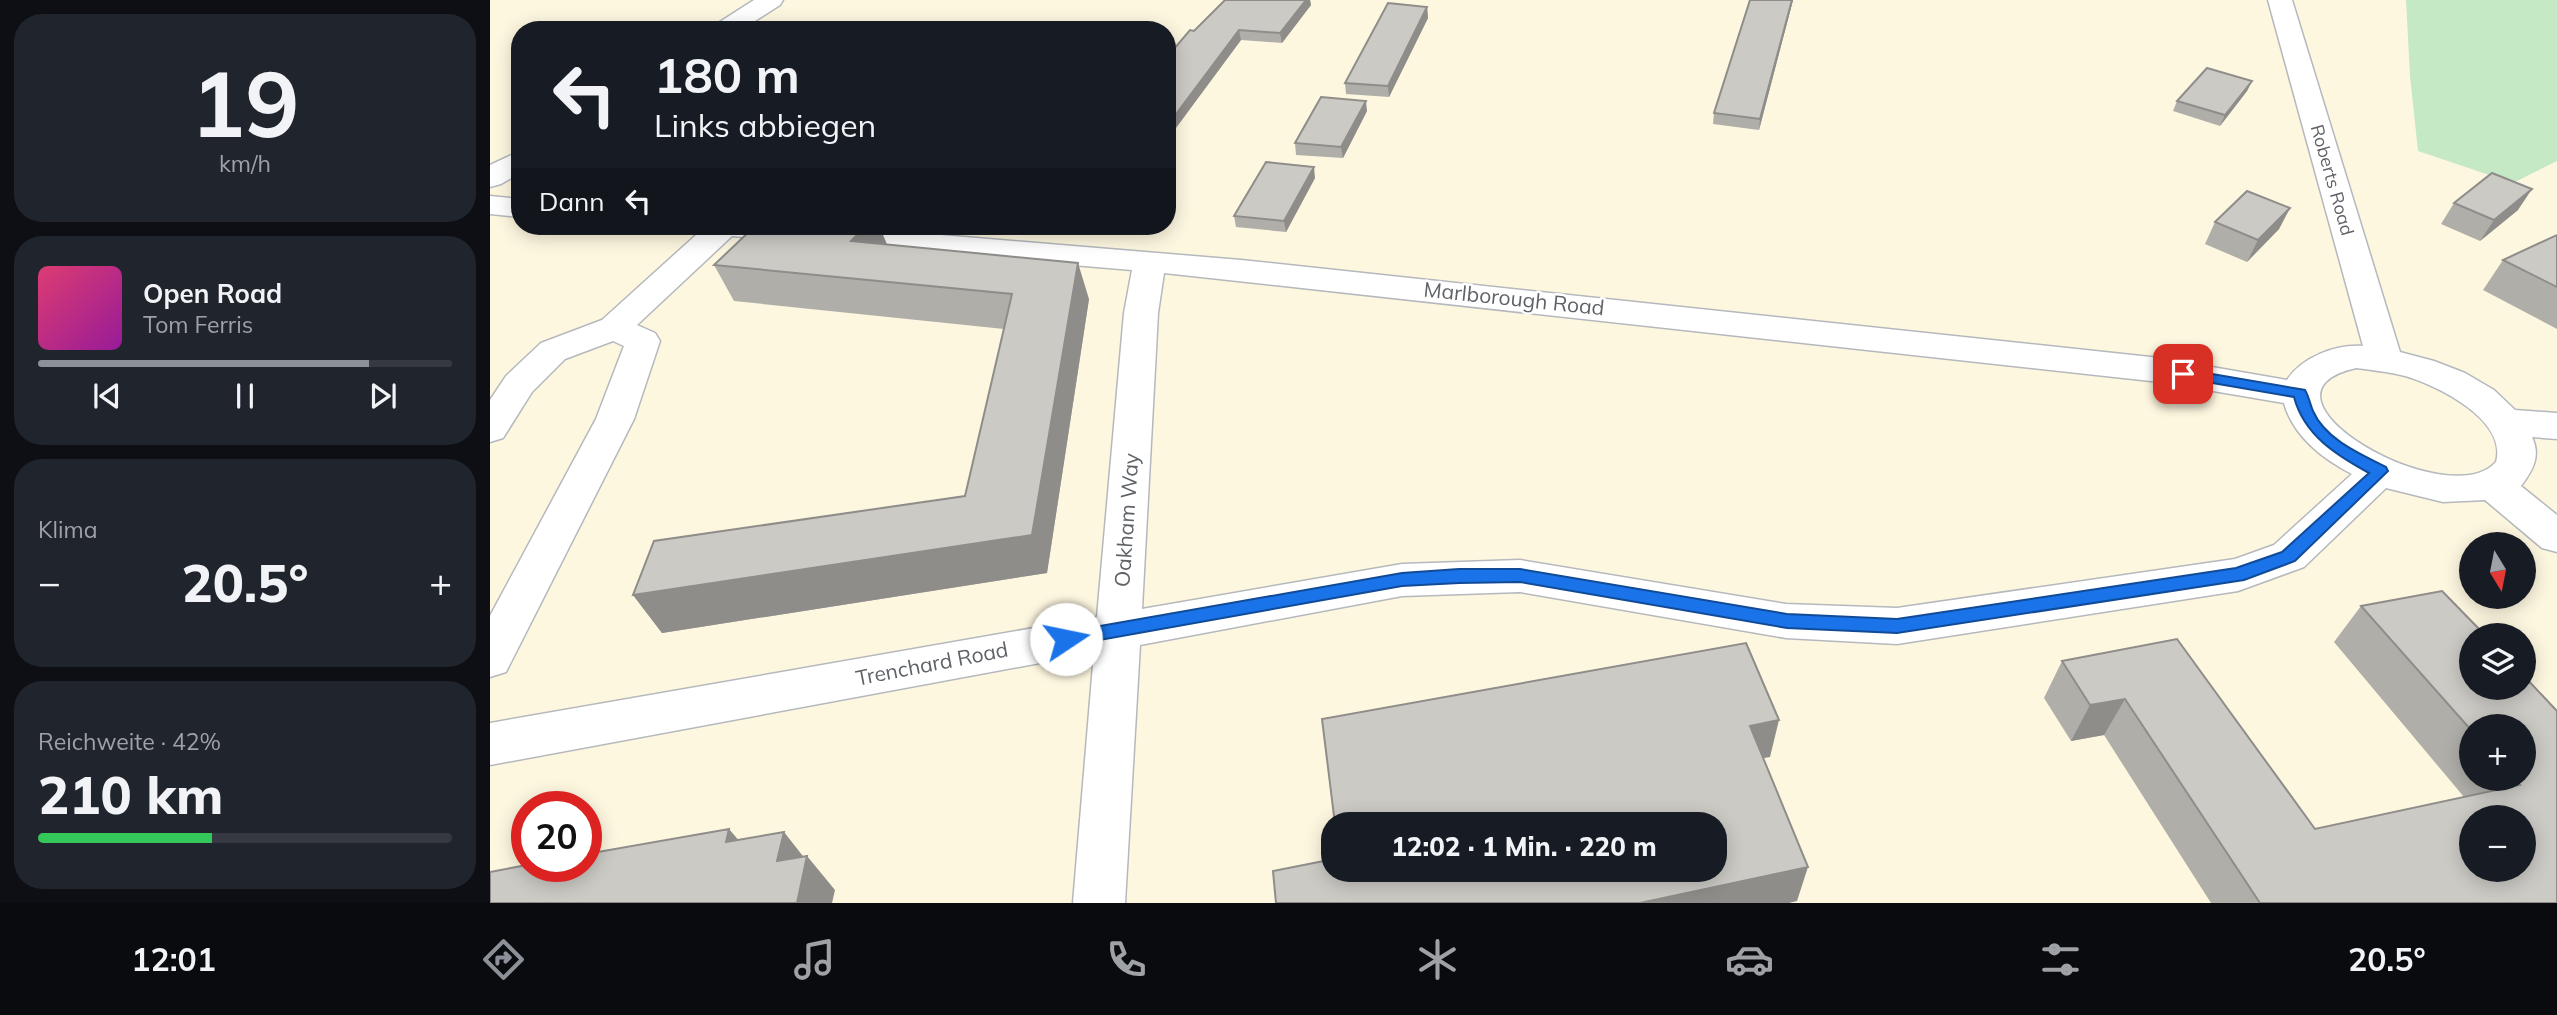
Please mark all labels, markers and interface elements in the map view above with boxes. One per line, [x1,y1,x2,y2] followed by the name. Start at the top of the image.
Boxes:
[654,44,800,105] text: 180 m
[190,46,300,160] text: 19
[539,49,630,140] icon: left
[654,105,876,145] text: Links abbiegen
[2306,122,2359,238] street label: Roberts Road
[219,149,271,178] text: km/h
[619,182,657,220] icon: left
[539,185,605,218] text: Dann
[1423,276,1606,320] street label: Marlborough Road
[143,277,282,310] text: Open Road
[143,310,253,339] text: Tom Ferris
[2153,344,2213,404] pin
[2164,355,2202,393] icon: arrive
[88,377,126,415] icon: previous
[226,377,264,415] icon: pause
[364,377,402,415] icon: next
[1108,452,1144,588] street label: Oakham Way
[38,515,98,544] text: Klima
[2459,532,2536,609] north arrow
[2459,532,2536,882] map controls
[181,550,309,615] text: 20.5°
[38,558,61,606] text: −
[429,558,452,606] text: +
[1029,602,1103,676] position arrow
[2459,623,2536,700] button: layers
[853,636,1010,691] street label: Trenchard Road
[2459,714,2536,791] button: +
[38,727,221,756] text: Reichweite · 42%
[38,762,223,827] text: 210 km
[511,791,602,882] speed limit sign: 20
[2459,805,2536,882] button: −
[1391,830,1657,863] text: 12:02 · 1 Min. · 220 m
[479,935,528,984] icon: directions
[790,935,839,984] icon: music
[1102,935,1151,984] icon: phone
[1413,935,1462,984] icon: climate
[1725,935,1774,984] icon: car
[2036,935,2085,984] icon: filters
[131,939,216,979] text: 12:01
[2348,939,2426,979] text: 20.5°

